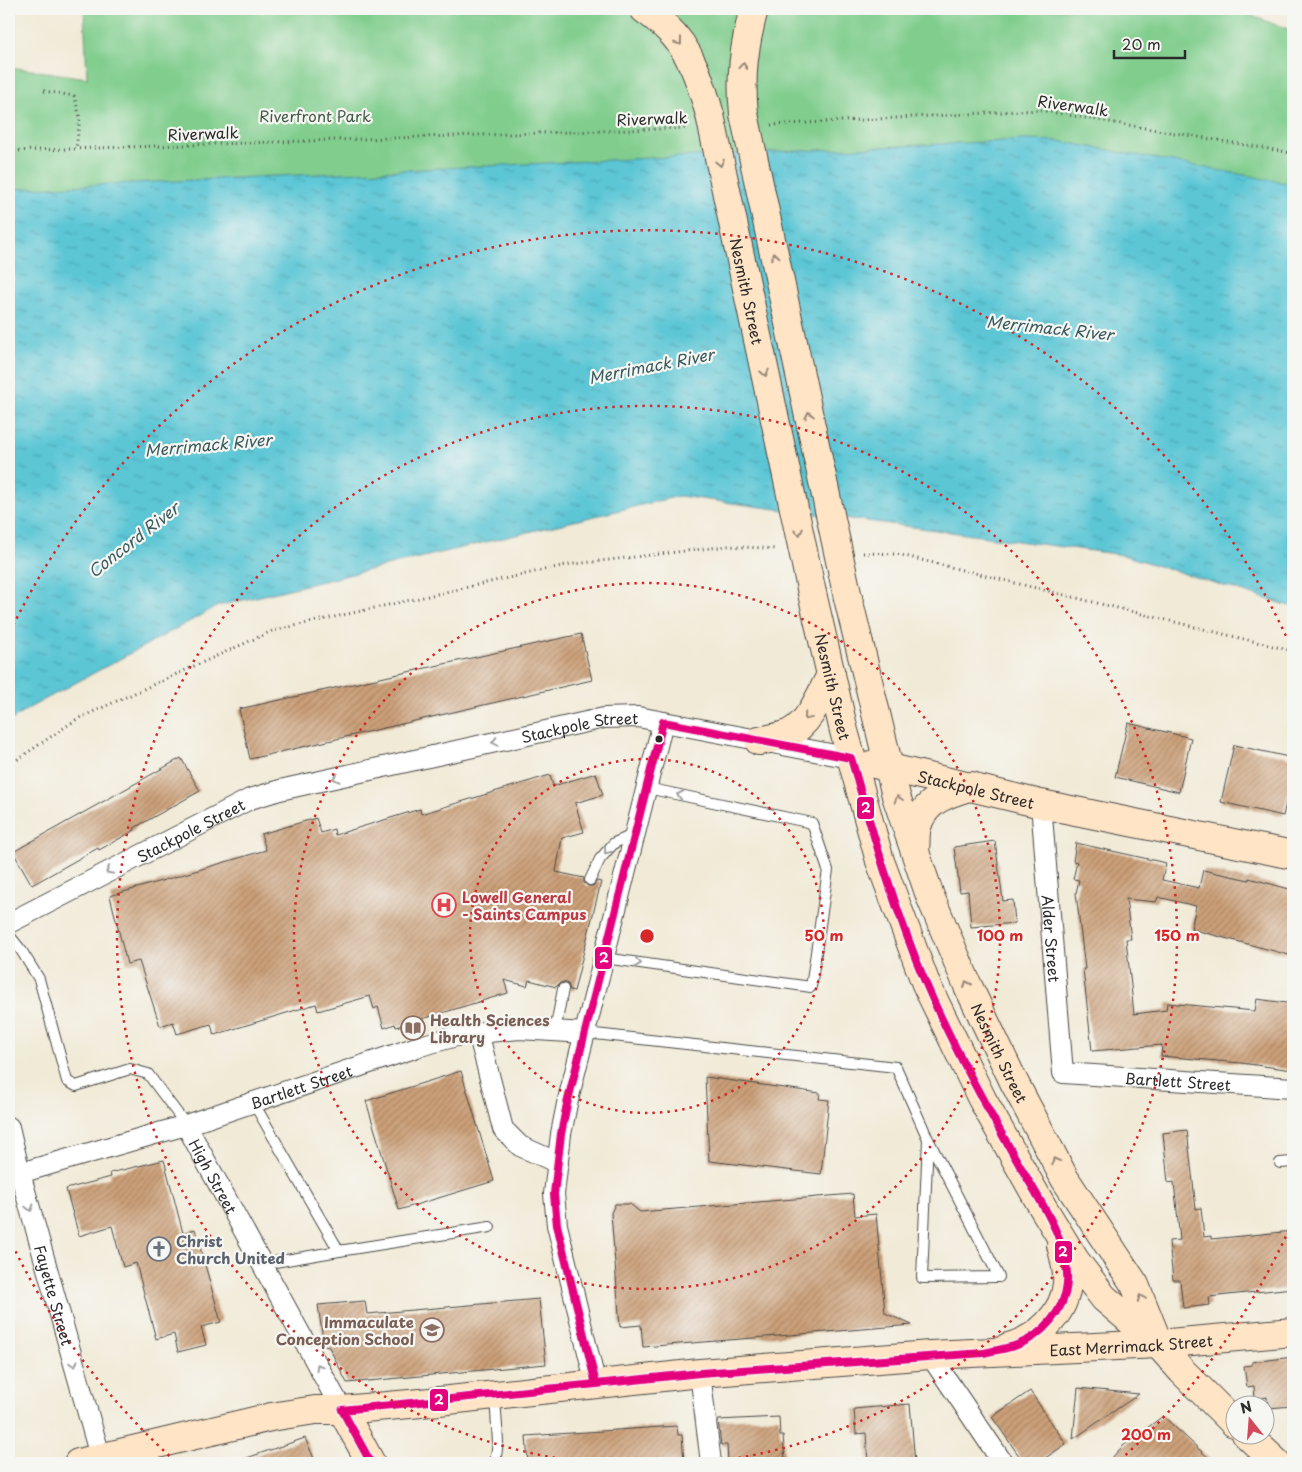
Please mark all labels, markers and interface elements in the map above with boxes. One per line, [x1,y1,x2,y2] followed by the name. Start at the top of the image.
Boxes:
[1114,28,1186,60] scale bar
[1122,32,1161,55] text: 20 m
[673,36,681,45] one-way arrow
[737,62,748,70] one-way arrow
[1036,89,1110,121] street label: Riverwalk
[259,104,371,127] park label: Riverfront Park
[616,105,688,131] street label: Riverwalk
[167,120,239,146] street label: Riverwalk
[714,158,725,167] one-way arrow
[725,236,770,347] street label: Nesmith Street
[770,251,780,260] one-way arrow
[986,308,1117,346] water label: Merrimack River
[586,341,718,389] water label: Merrimack River
[759,369,770,378] one-way arrow
[804,410,815,419] one-way arrow
[144,426,275,461] water label: Merrimack River
[82,494,185,582] water label: Concord River
[793,528,804,536] one-way arrow
[810,631,857,742] street label: Nesmith Street
[519,705,639,748] street label: Stackpole Street
[804,711,812,720] one-way arrow
[654,734,664,744] unlabelled marker
[491,736,499,747] one-way arrow
[916,763,1037,814] street label: Stackpole Street
[332,772,341,782] one-way arrow
[675,790,684,801] one-way arrow
[132,792,249,867] street label: Stackpole Street
[893,795,903,804] one-way arrow
[856,796,875,820] line badge: 2
[861,797,871,818] text: 2
[605,845,613,854] one-way arrow
[106,865,115,875] one-way arrow
[462,885,586,925] place label: Lowell General - Saints Campus
[431,892,457,918] hospital icon: Lowell General - Saints Campus
[1037,894,1067,983] street label: Alder Street
[805,923,843,946] text: 50 m
[977,923,1023,946] text: 100 m
[1154,923,1200,946] text: 150 m
[638,927,656,945] centre of rings
[594,946,613,970] line badge: 2
[599,947,609,968] text: 2
[635,957,643,968] one-way arrow
[963,980,974,989] one-way arrow
[966,999,1034,1107] street label: Nesmith Street
[430,1008,550,1048] place label: Health Sciences Library
[400,1015,426,1041] library icon: Health Sciences Library
[247,1058,355,1114] street label: Bartlett Street
[1124,1066,1232,1095] street label: Bartlett Street
[184,1134,244,1217] street label: High Street
[1051,1157,1061,1166] one-way arrow
[24,1203,35,1212] one-way arrow
[176,1229,285,1269] place label: Christ Church United
[146,1236,172,1262] church icon: Christ Church United
[1054,1240,1073,1264] line badge: 2
[1058,1241,1068,1262] text: 2
[29,1242,80,1348] street label: Fayette Street
[1137,1294,1147,1303] one-way arrow
[276,1310,414,1350] place label: Immaculate Conception School
[419,1317,445,1343] school or university icon: Immaculate Conception School
[1049,1328,1214,1361] street label: East Merrimack Street
[68,1360,78,1368] one-way arrow
[315,1364,325,1373] one-way arrow
[429,1388,449,1412] line badge: 2
[434,1389,444,1410] text: 2
[1224,1394,1274,1444] north arrow
[1238,1395,1254,1419] text: N
[1121,1422,1171,1445] text: 200 m

